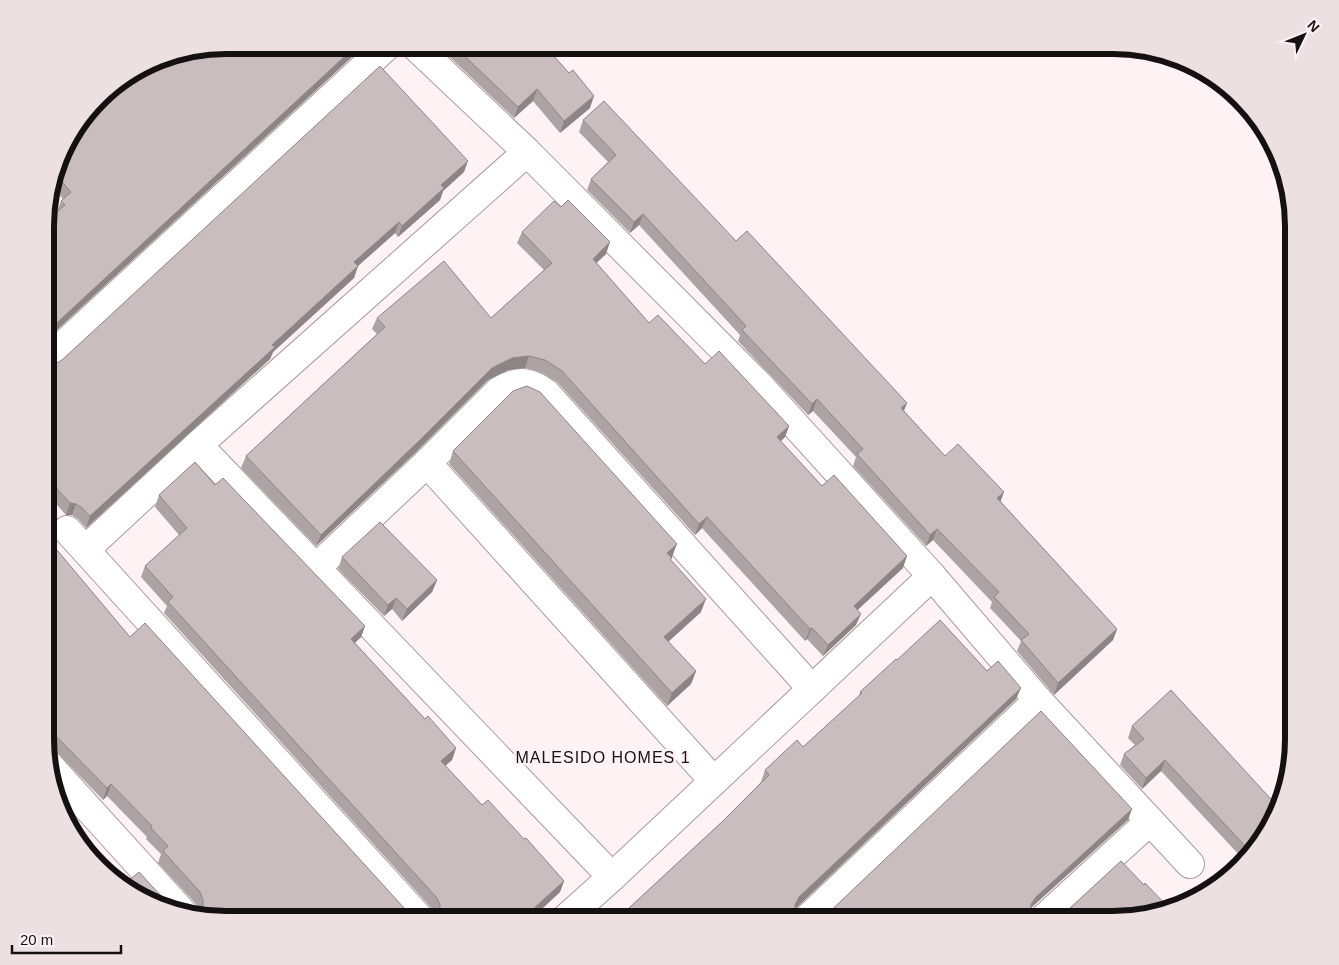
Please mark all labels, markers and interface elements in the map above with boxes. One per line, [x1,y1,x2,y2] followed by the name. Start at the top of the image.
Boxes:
[1279,10,1329,60] north arrow
[1304,17,1323,35] text: N
[515,749,691,766] district label: MALESIDO HOMES 1
[12,922,121,954] scale bar
[20,931,53,948] text: 20 m

